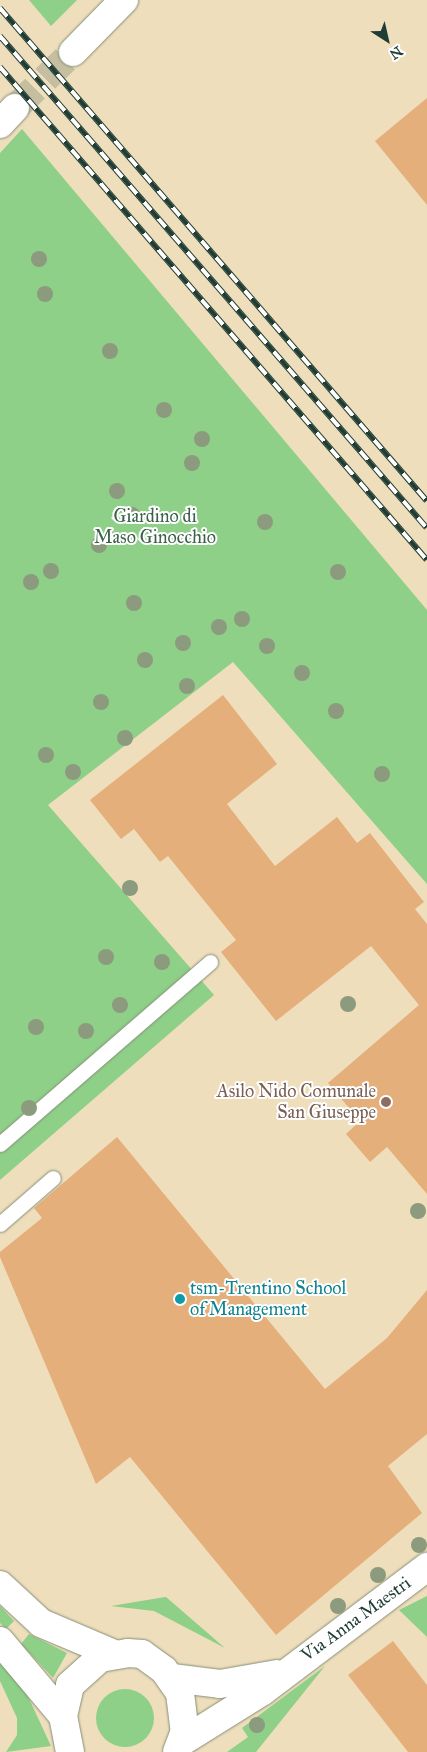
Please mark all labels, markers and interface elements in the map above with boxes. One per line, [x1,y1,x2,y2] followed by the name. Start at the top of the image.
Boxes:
[362,15,412,65] north arrow
[386,42,406,63] text: N
[94,506,216,548] park label: Giardino di Maso Ginocchio
[217,1081,376,1124] place label: Asilo Nido Comunale San Giuseppe
[380,1096,392,1108] marker: Asilo Nido Comunale San Giuseppe
[190,1278,346,1320] place label: tsm-Trentino School of Management
[174,1293,186,1305] marker: tsm-Trentino School of Management
[297,1572,415,1666] street label: Via Anna Maestri

